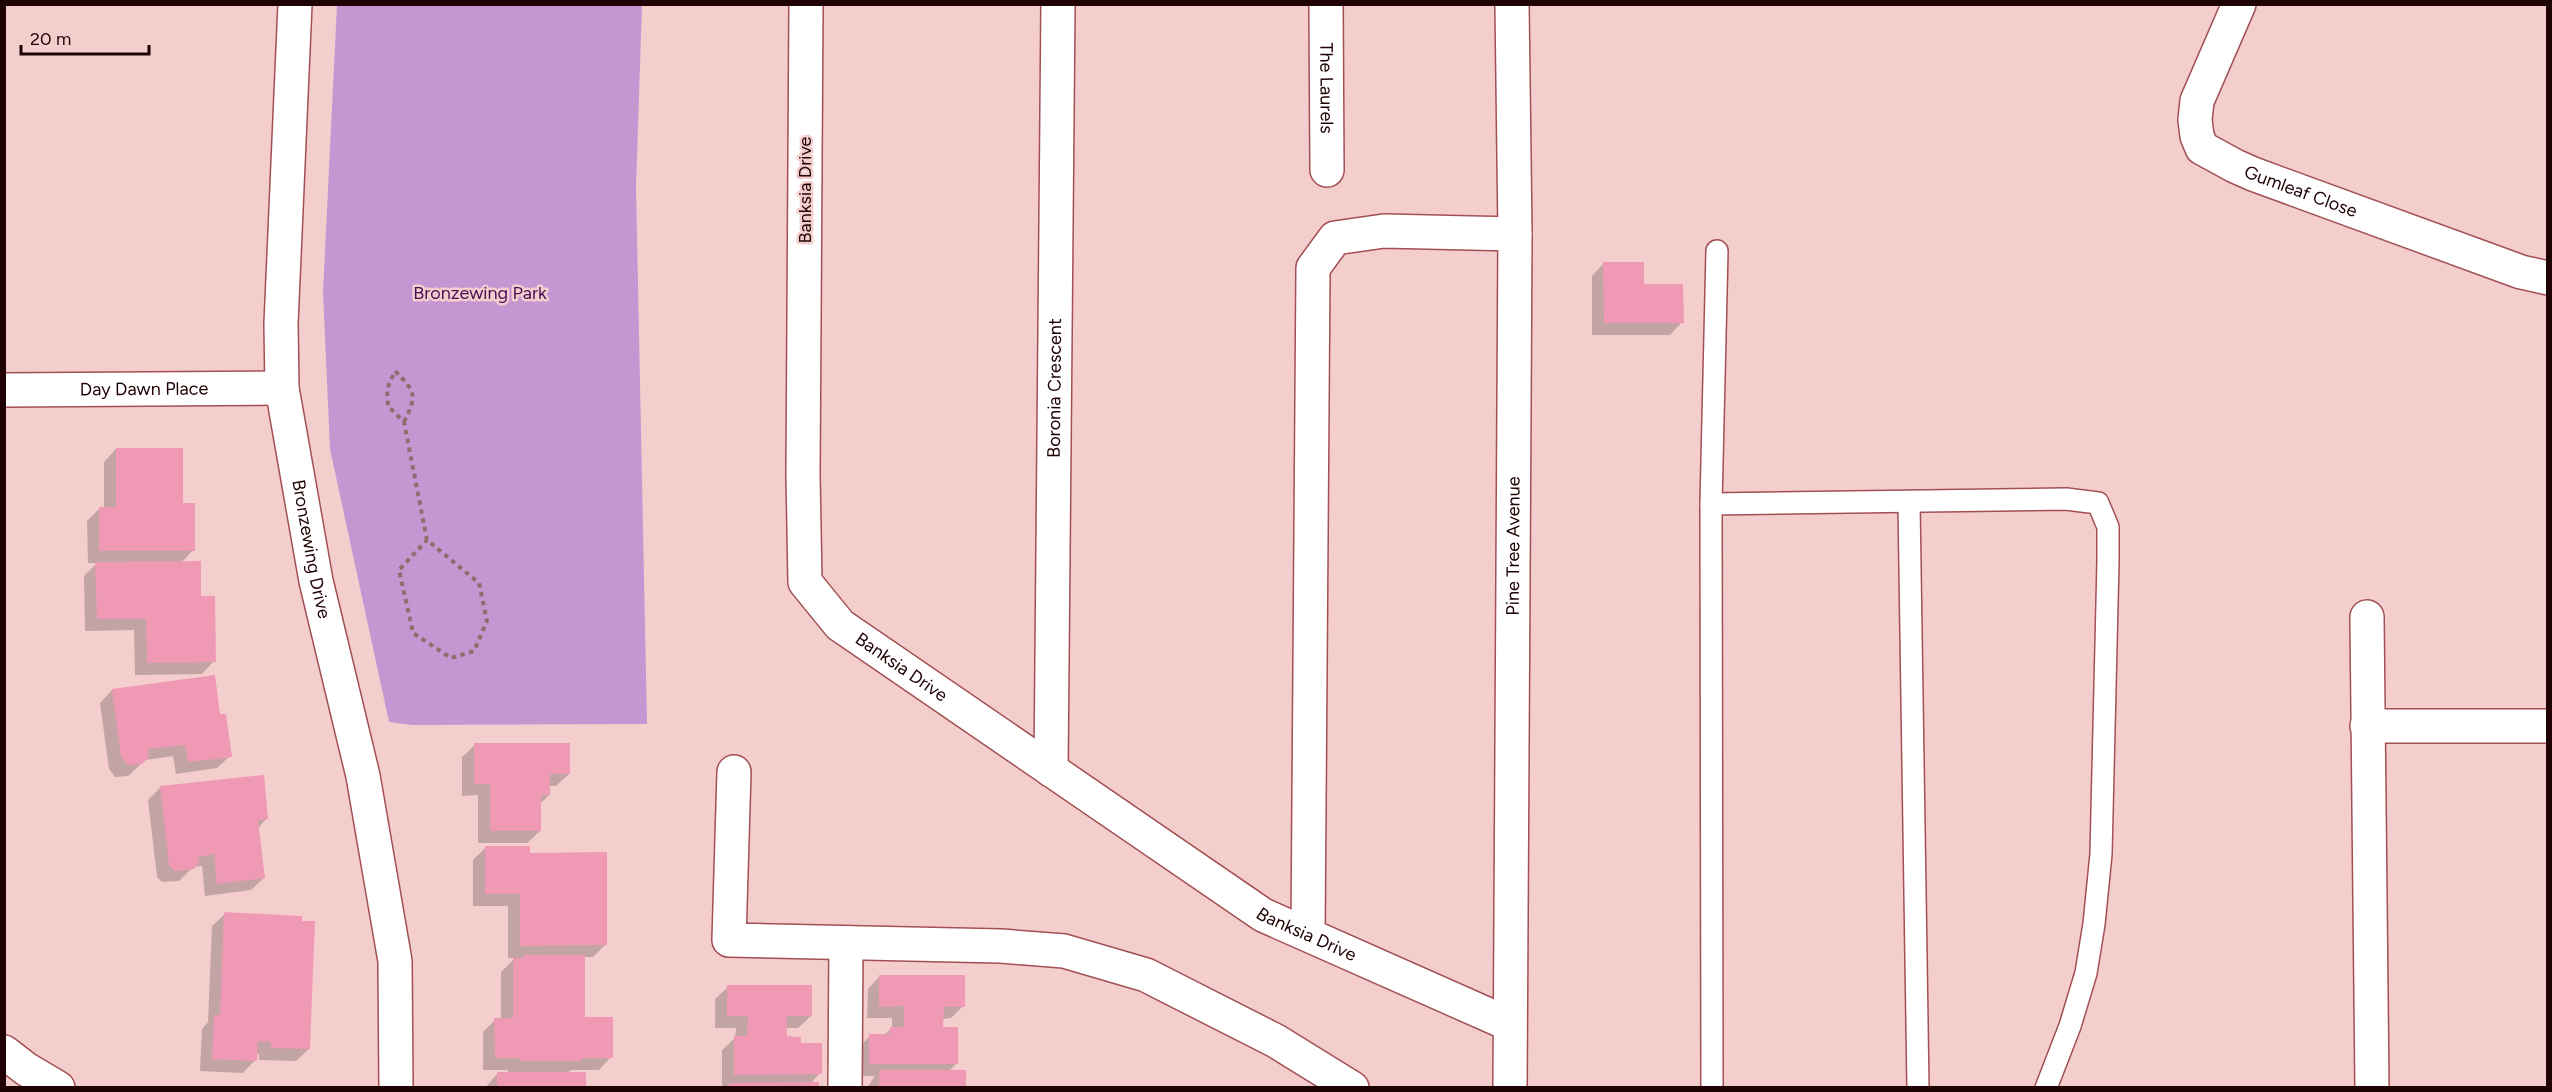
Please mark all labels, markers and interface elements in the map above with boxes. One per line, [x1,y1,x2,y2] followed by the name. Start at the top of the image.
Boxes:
[21,18,148,56] scale bar
[30,28,71,50] text: 20 m
[1315,42,1338,134] street label: The Laurels
[794,136,816,243] street label: Banksia Drive
[2241,160,2360,222] street label: Gumleaf Close
[413,282,547,304] park label: Bronzewing Park
[1043,318,1066,458] street label: Boronia Crescent
[80,378,209,400] street label: Day Dawn Place
[1502,476,1525,616] street label: Pine Tree Avenue
[287,478,336,621] street label: Bronzewing Drive
[851,628,952,707] street label: Banksia Drive
[1252,903,1360,966] street label: Banksia Drive

